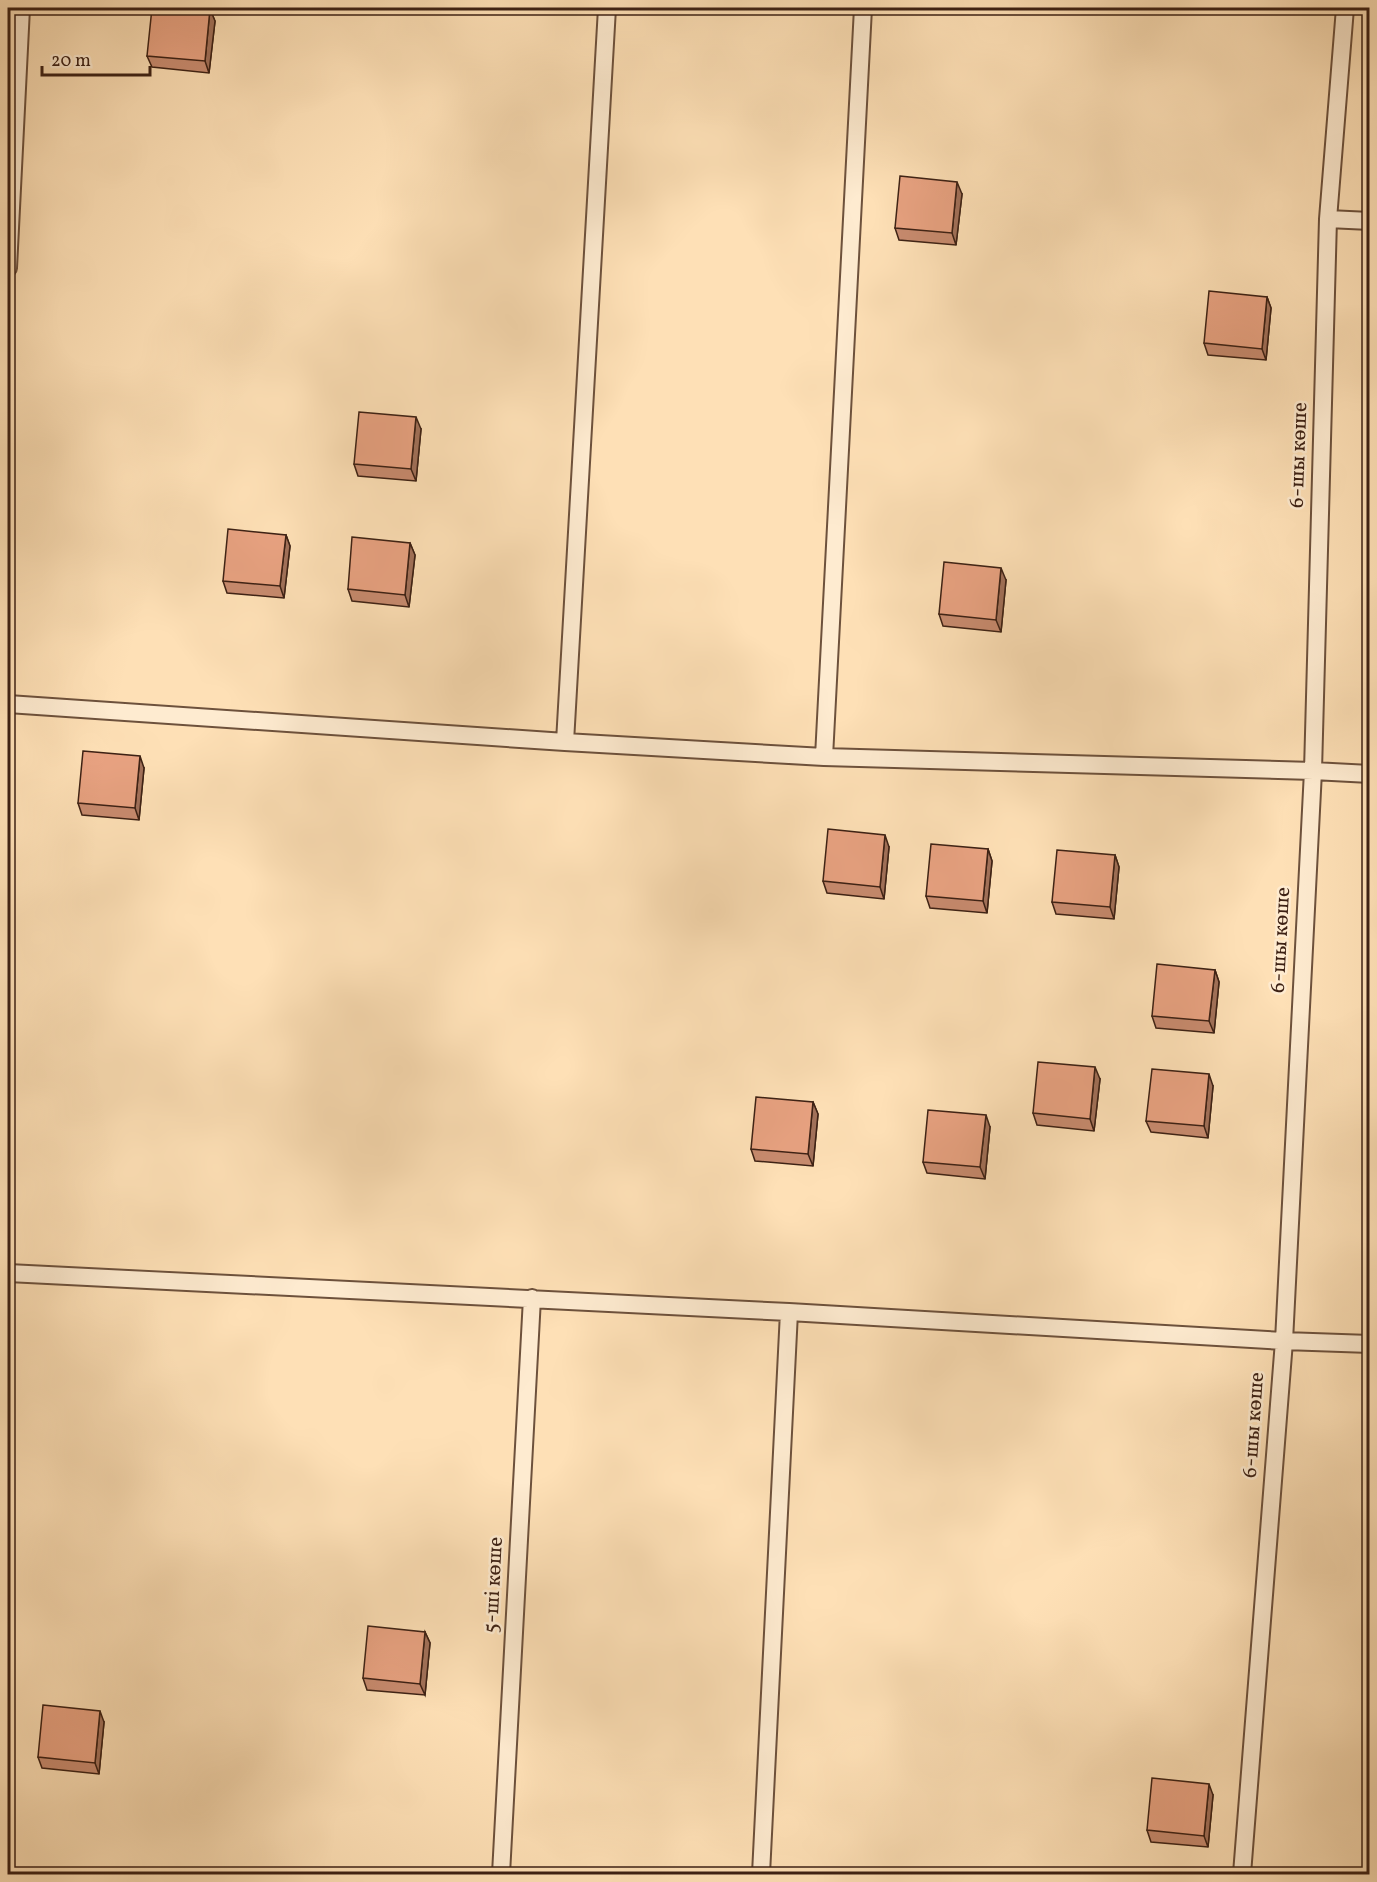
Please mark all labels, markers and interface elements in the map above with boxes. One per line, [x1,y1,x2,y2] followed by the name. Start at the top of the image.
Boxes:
[42,39,150,77] scale bar
[51,49,91,74] text: 20 m
[1283,401,1315,508] street label: 6-шы көше
[1264,886,1298,994] street label: 6-шы көше
[1236,1371,1272,1479] street label: 6-шы көше
[477,1536,511,1634] street label: 5-ші көше

